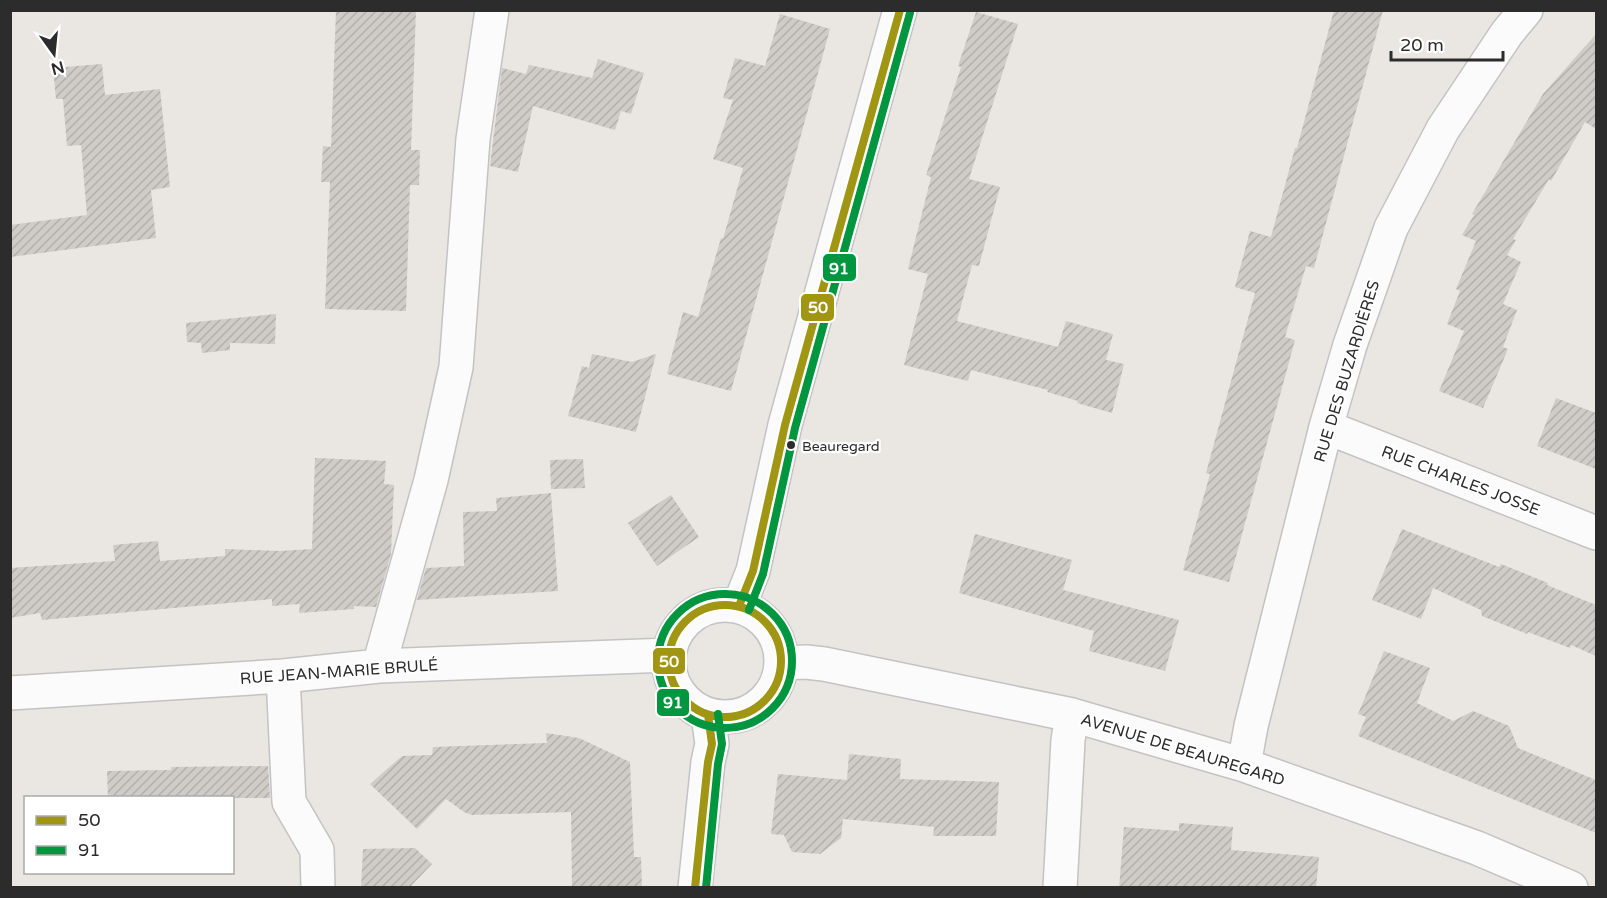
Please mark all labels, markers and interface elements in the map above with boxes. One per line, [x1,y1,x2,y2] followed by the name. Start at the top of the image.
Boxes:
[24,24,84,84] north arrow
[1391,24,1504,62] scale bar
[1400,34,1444,56] text: 20 m
[49,56,66,79] text: N
[822,253,857,282] line badge: 91
[829,259,849,279] text: 91
[1310,278,1384,465] street label: RUE DES BUZARDIÈRES
[800,293,835,322] line badge: 50
[808,298,828,318] text: 50
[802,438,880,455] place label: Beauregard
[785,439,797,451] marker: Beauregard
[1379,441,1543,520] street label: RUE CHARLES JOSSE
[652,647,686,675] line badge: 50
[659,652,679,672] text: 50
[239,655,439,689] street label: RUE JEAN-MARIE BRULÉ
[656,688,690,717] line badge: 91
[663,693,683,713] text: 91
[1078,709,1287,791] street label: AVENUE DE BEAUREGARD
[24,796,234,874] legend
[78,809,101,831] text: 50
[78,839,101,861] text: 91

